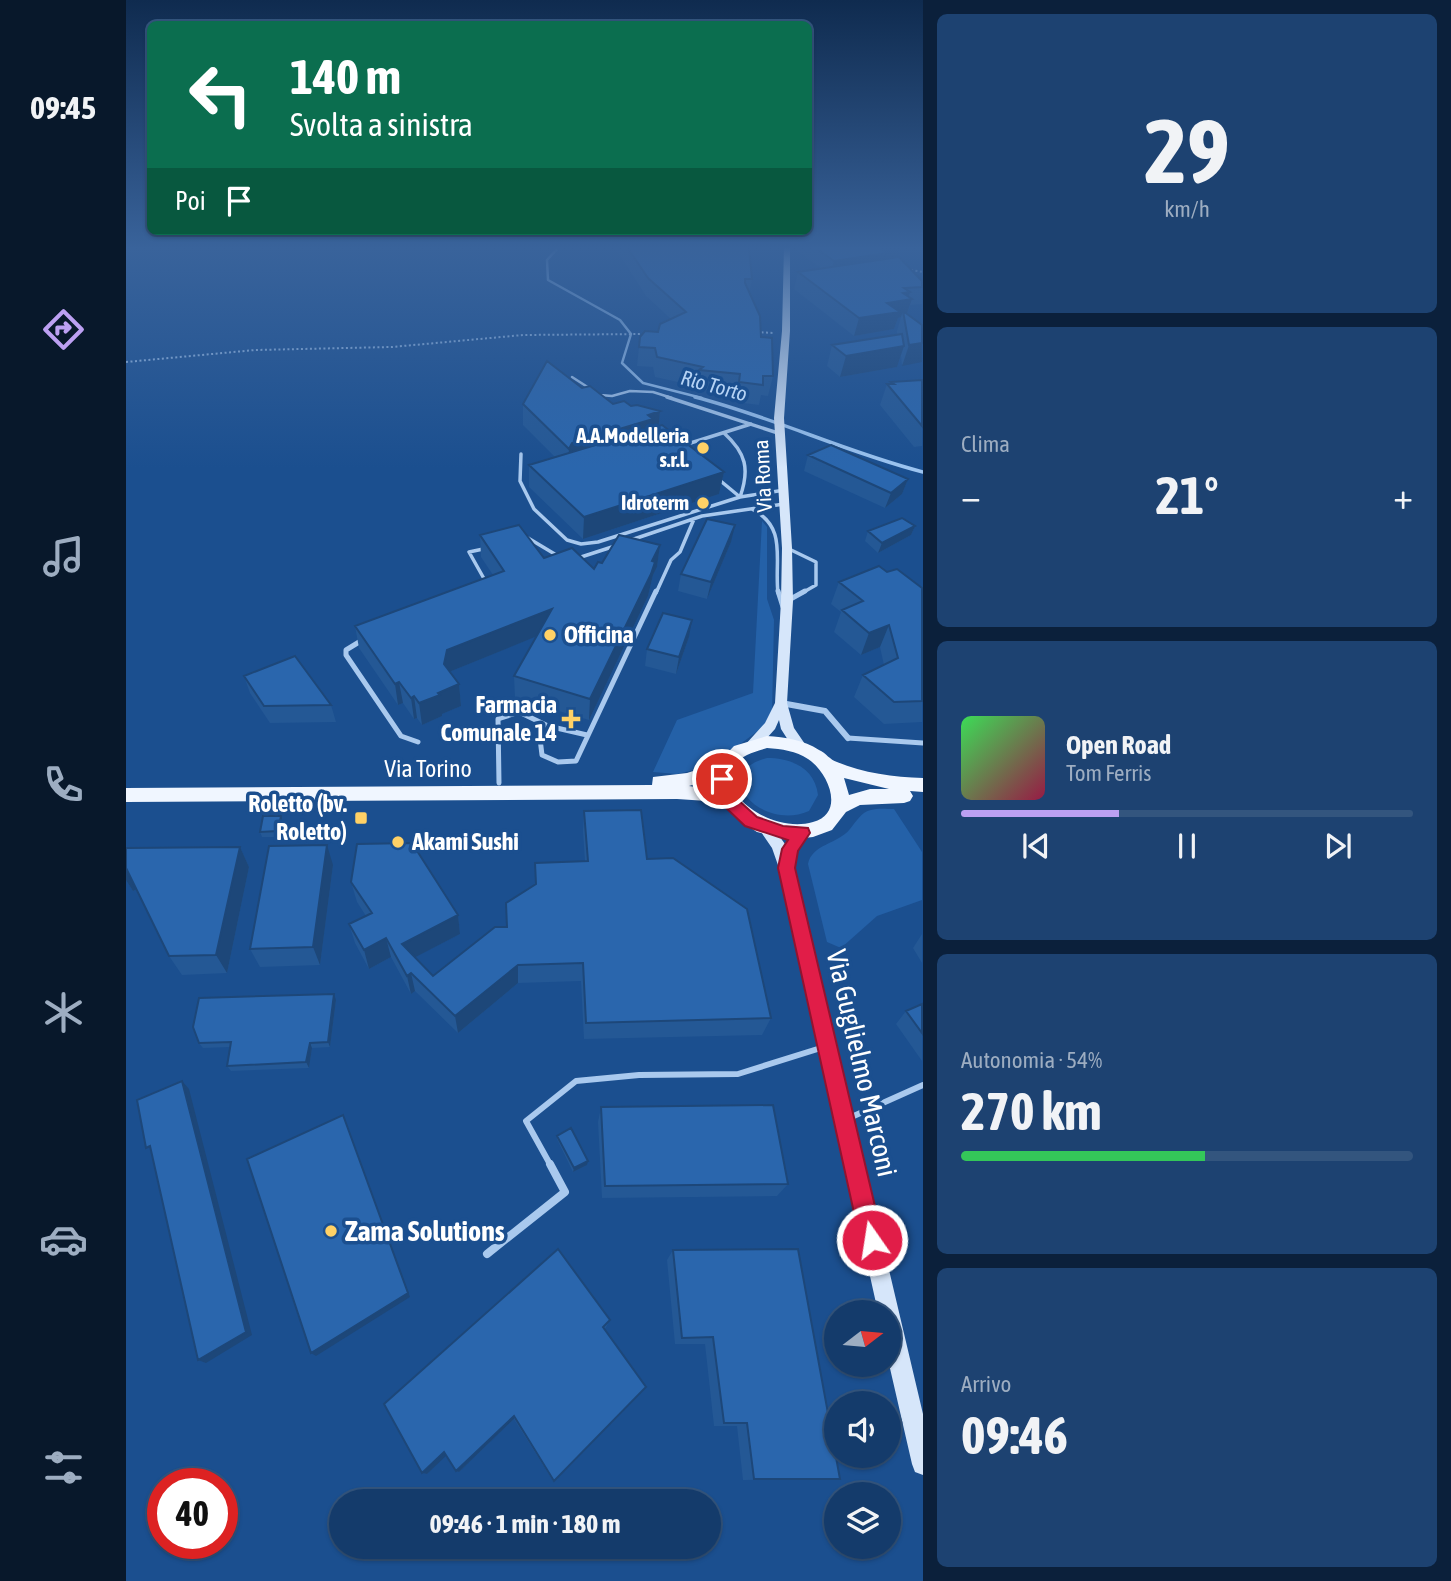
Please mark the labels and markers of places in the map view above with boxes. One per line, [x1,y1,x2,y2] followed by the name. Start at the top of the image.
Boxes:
[575,423,689,471] place label: A.A.Modelleria s.r.l.
[695,440,711,456] marker: A.A.Modelleria s.r.l.
[621,490,689,514] place label: Idroterm
[695,495,711,511] marker: Idroterm
[564,621,634,648] place label: Officina
[542,627,558,643] marker: Officina
[440,691,557,746] place label: Farmacia Comunale 14
[563,711,579,727] marker: Farmacia Comunale 14
[692,749,752,809] pin
[248,790,347,845] place label: Roletto (bv. Roletto)
[353,810,369,826] marker: Roletto (bv. Roletto)
[411,828,519,855] place label: Akami Sushi
[390,834,406,850] marker: Akami Sushi
[345,1215,505,1247] place label: Zama Solutions
[323,1223,339,1239] marker: Zama Solutions

